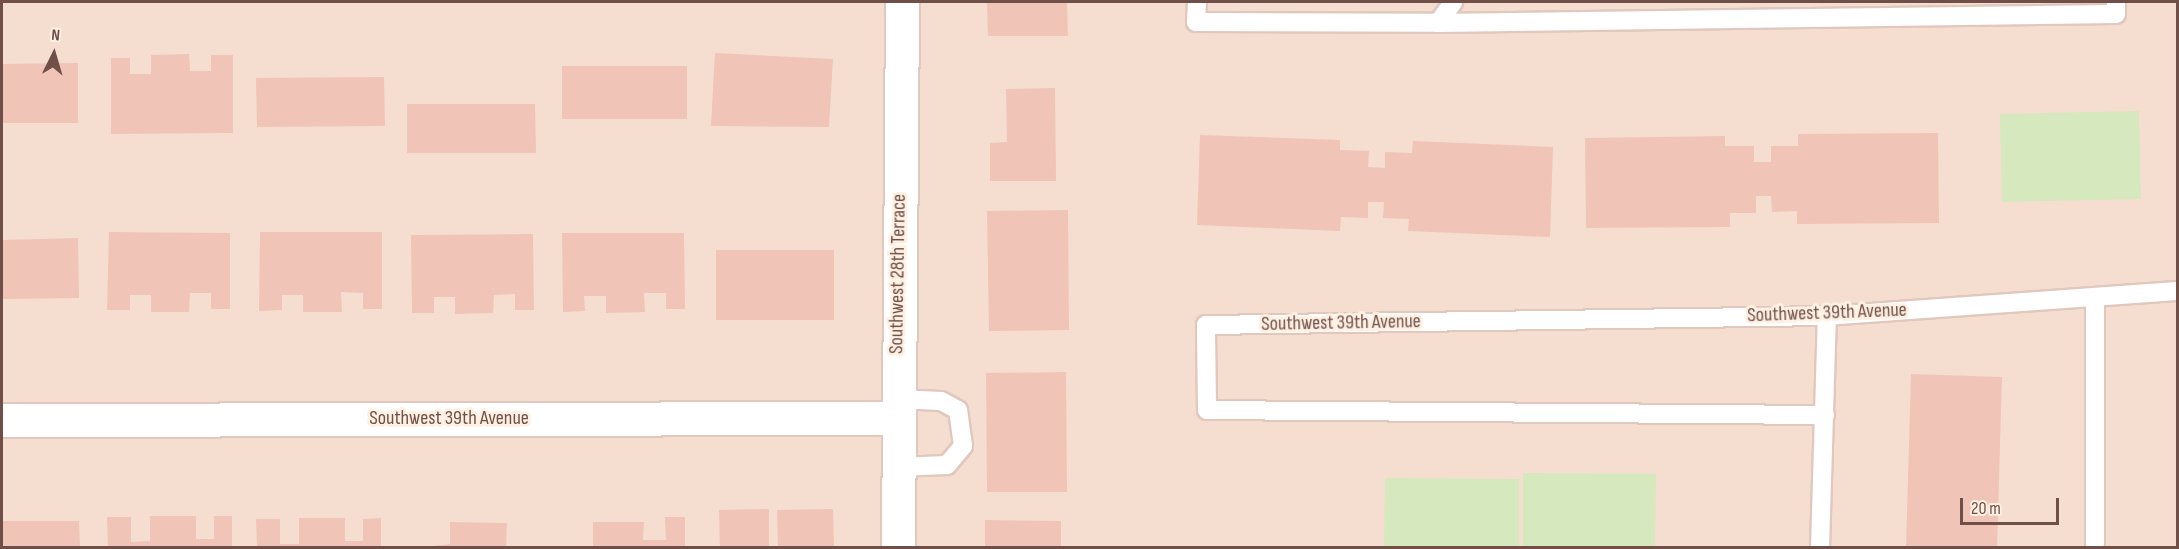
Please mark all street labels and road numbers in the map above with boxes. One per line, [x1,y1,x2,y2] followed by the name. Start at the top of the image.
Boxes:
[885,194,911,354] street label: Southwest 28th Terrace
[1747,298,1907,328] street label: Southwest 39th Avenue
[1261,310,1421,336] street label: Southwest 39th Avenue
[369,406,529,430] street label: Southwest 39th Avenue

